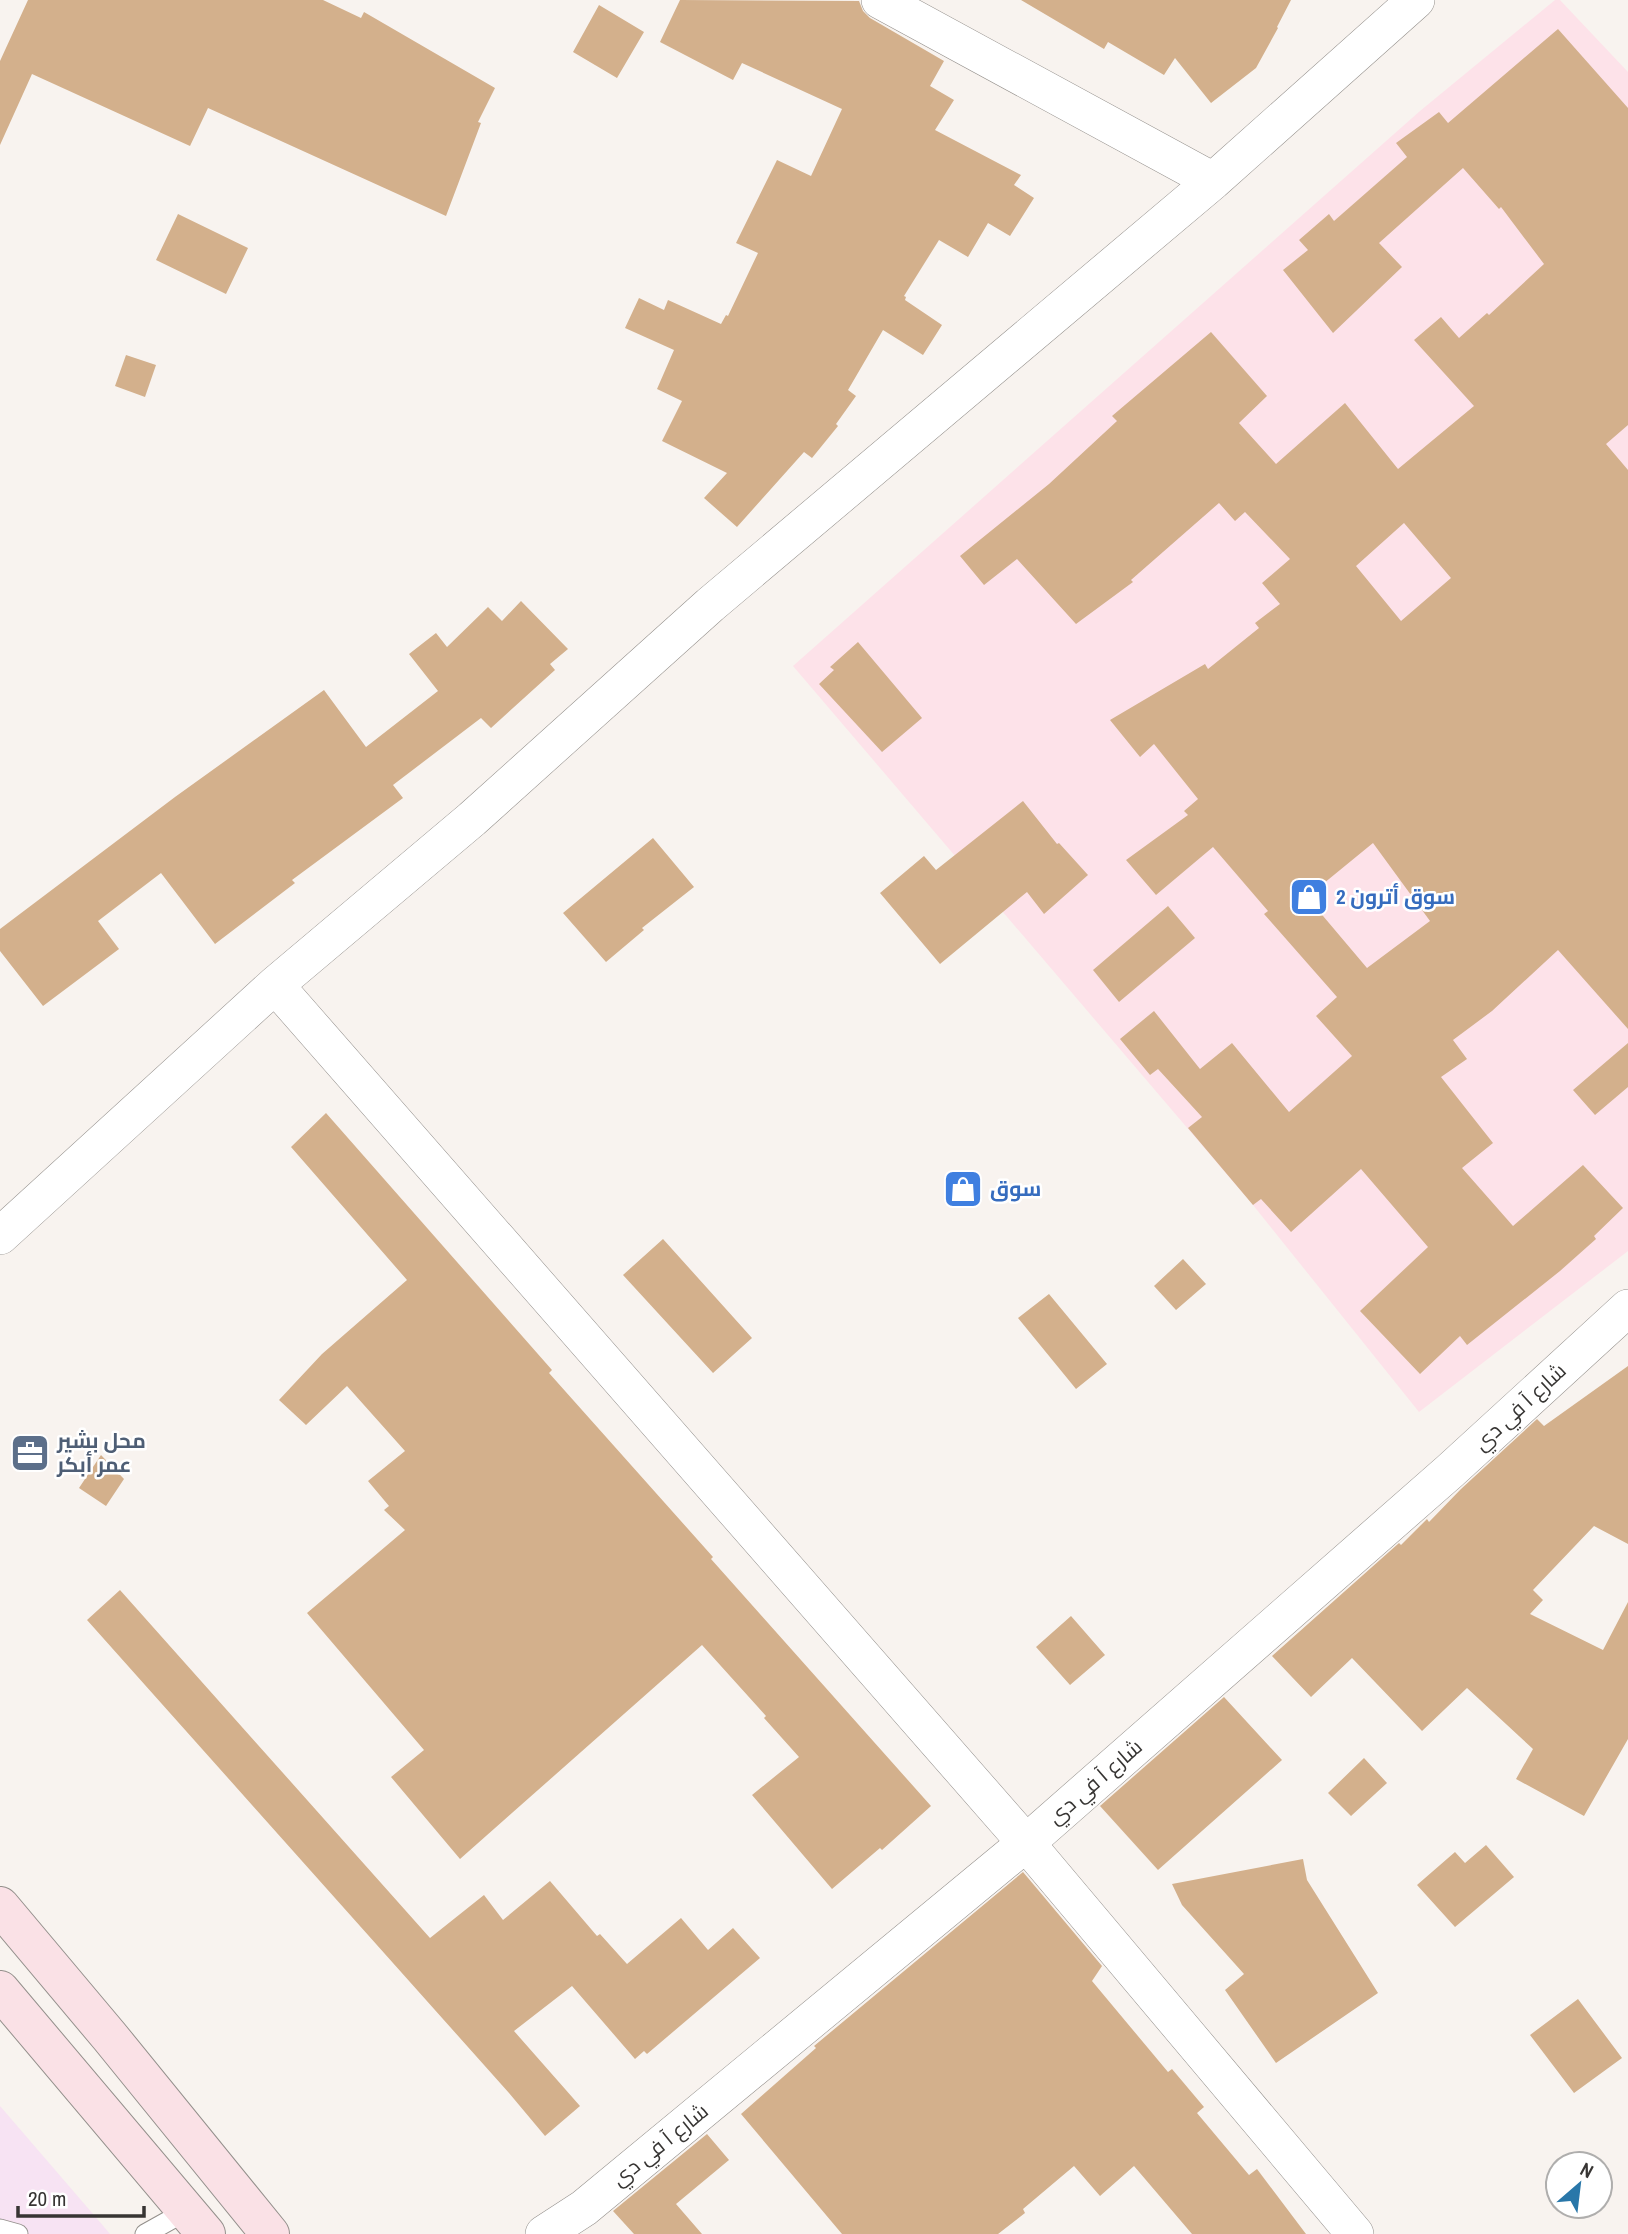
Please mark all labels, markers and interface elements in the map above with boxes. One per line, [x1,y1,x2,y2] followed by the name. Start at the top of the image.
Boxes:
[1288,876,1330,918] shop icon: سوق أترون 2
[1336,882,1455,911] place label: سوق أترون 2
[942,1168,984,1210] shop icon: سوق
[990,1174,1041,1203] place label: سوق
[1467,1356,1574,1459] street label: شارع آ في دي
[56,1426,146,1479] place label: محل بشير عمر أبكر
[9,1432,51,1474] office icon: محل بشير عمر أبكر
[1041,1732,1150,1832] street label: شارع آ في دي
[605,2097,715,2194] street label: شارع آ في دي
[1544,2150,1614,2220] north arrow
[1576,2156,1598,2184] text: N
[18,2174,144,2218] scale bar
[28,2184,66,2213] text: 20 m

